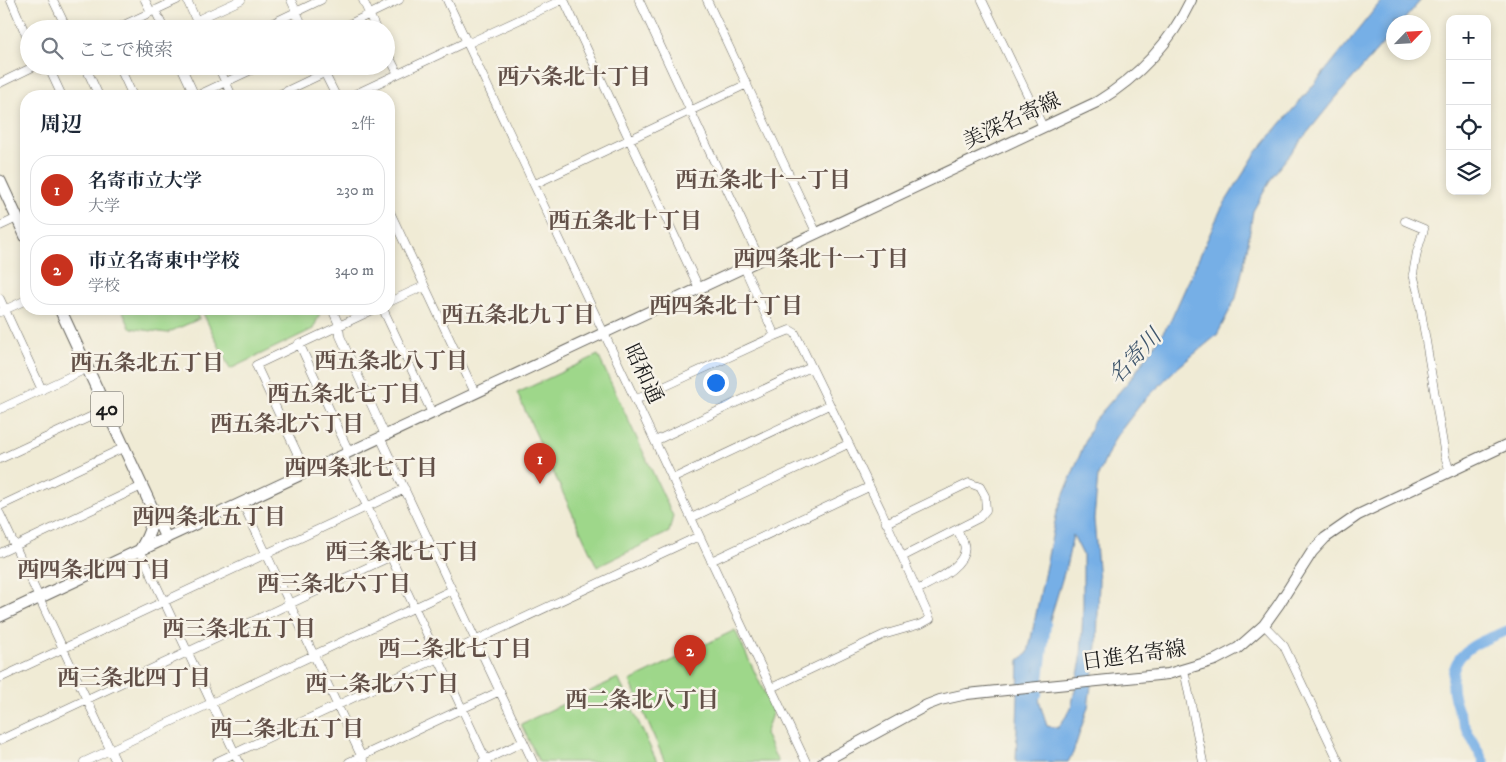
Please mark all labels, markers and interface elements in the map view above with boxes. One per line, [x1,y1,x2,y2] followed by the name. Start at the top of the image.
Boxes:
[1386,15,1431,60] north arrow
[1446,15,1491,195] map controls
[1446,15,1491,60] button: +
[20,20,395,75] search box
[38,34,66,62] icon: search
[78,39,173,62] text: ここで検索
[1446,60,1491,105] button: −
[497,64,651,91] district label: 西六条北十丁目
[959,87,1065,155] street label: 美深名寄線
[1446,105,1491,150] button: locate
[40,112,82,138] text: 周辺
[351,114,375,134] text: 2件
[1446,150,1491,195] button: layers
[675,167,851,194] district label: 西五条北十一丁目
[88,170,202,193] text: 名寄市立大学
[54,180,60,200] text: 1
[336,180,374,200] text: 230 m
[88,196,120,216] text: 大学
[548,208,702,235] district label: 西五条北十丁目
[733,246,909,273] district label: 西四条北十一丁目
[88,250,240,273] text: 市立名寄東中学校
[53,260,61,280] text: 2
[335,260,374,280] text: 340 m
[88,276,120,296] text: 学校
[649,293,803,320] district label: 西四条北十丁目
[441,302,595,329] district label: 西五条北九丁目
[1103,322,1169,390] water label: 名寄川
[618,340,668,408] street label: 昭和通
[314,348,468,375] district label: 西五条北八丁目
[70,350,224,377] district label: 西五条北五丁目
[703,370,729,396] your location
[267,381,421,408] district label: 西五条北七丁目
[91,392,123,426] road number: 40
[210,411,364,438] district label: 西五条北六丁目
[524,443,556,484] pin: 1
[284,455,438,482] district label: 西四条北七丁目
[132,504,286,531] district label: 西四条北五丁目
[325,539,479,566] district label: 西三条北七丁目
[17,557,171,584] district label: 西四条北四丁目
[257,571,411,598] district label: 西三条北六丁目
[162,616,316,643] district label: 西三条北五丁目
[674,635,706,676] pin: 2
[378,636,532,663] district label: 西二条北七丁目
[1080,636,1188,676] street label: 日進名寄線
[57,665,211,692] district label: 西三条北四丁目
[305,671,459,698] district label: 西二条北六丁目
[565,687,719,714] district label: 西二条北八丁目
[210,716,364,743] district label: 西二条北五丁目

